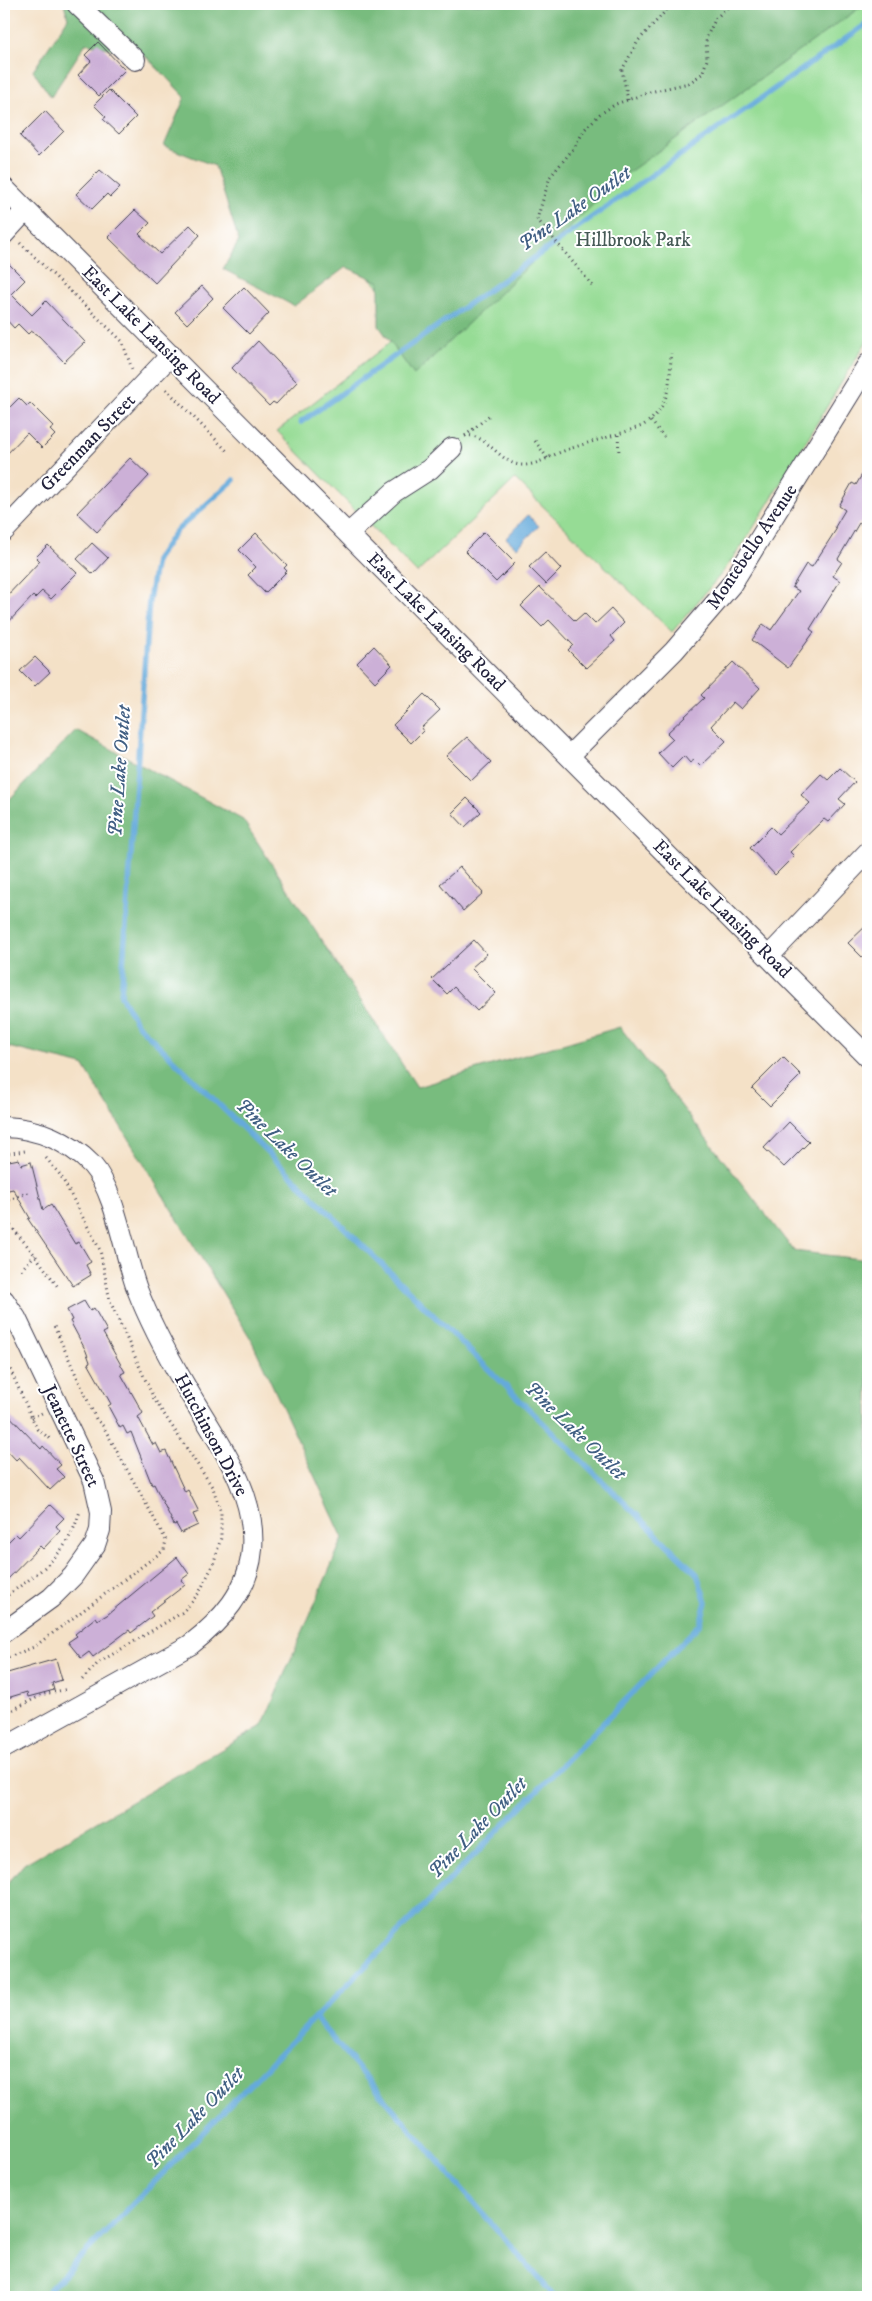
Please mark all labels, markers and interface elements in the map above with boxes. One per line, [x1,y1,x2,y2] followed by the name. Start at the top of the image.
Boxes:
[514,160,638,257] water label: Pine Lake Outlet
[575,229,691,252] park label: Hillbrook Park
[77,261,225,409] street label: East Lake Lansing Road
[36,389,140,497] street label: Greenman Street
[702,480,803,614] street label: Montebello Avenue
[362,548,510,696] street label: East Lake Lansing Road
[103,703,137,837] water label: Pine Lake Outlet
[648,835,796,983] street label: East Lake Lansing Road
[230,1093,343,1204] water label: Pine Lake Outlet
[169,1370,253,1500] street label: Hutchinson Drive
[519,1376,632,1487] water label: Pine Lake Outlet
[36,1380,105,1491] street label: Jeanette Street
[423,1771,534,1884] water label: Pine Lake Outlet
[140,2061,251,2174] water label: Pine Lake Outlet

